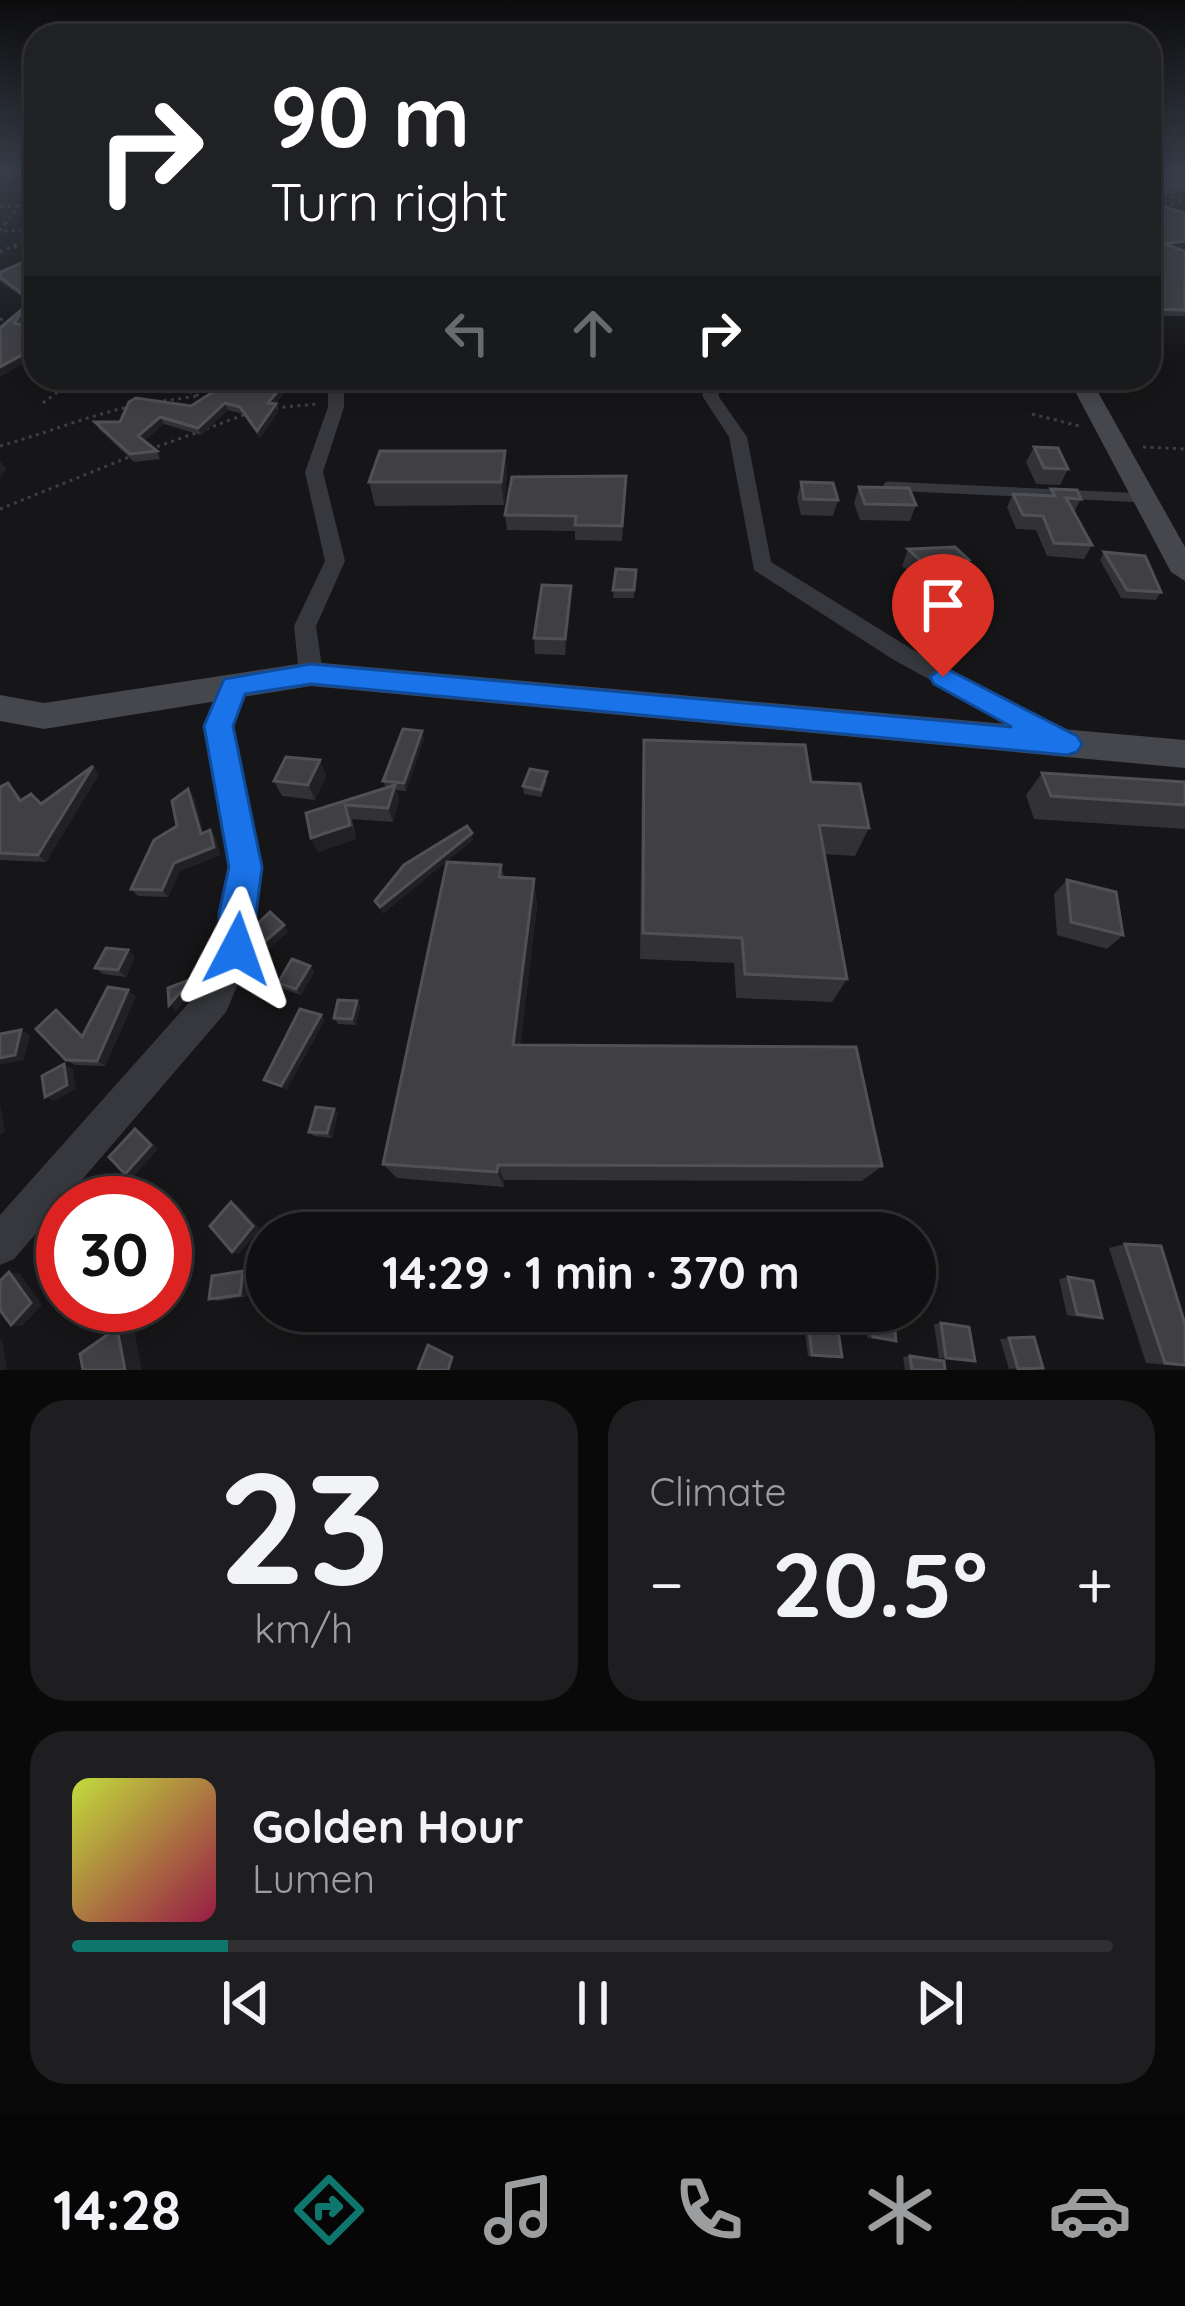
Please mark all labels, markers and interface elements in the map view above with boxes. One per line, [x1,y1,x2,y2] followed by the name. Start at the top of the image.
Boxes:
[270,63,470,168] text: 90 m
[72,72,228,228] icon: right
[270,167,509,235] text: Turn right
[434,300,500,366] icon: left
[560,300,626,366] icon: ahead
[686,300,752,366] icon: right
[892,554,994,677] pin
[910,572,976,638] icon: arrive
[174,886,300,1012] position arrow
[36,1176,192,1332] speed limit sign: 30
[382,1244,800,1300] text: 14:29 · 1 min · 370 m
[217,1428,390,1623] text: 23
[650,1467,787,1516] text: Climate
[772,1527,988,1640] text: 20.5°
[650,1542,684,1625] text: −
[1076,1542,1113,1625] text: +
[254,1604,353,1653] text: km/h
[252,1798,524,1854] text: Golden Hour
[252,1854,375,1903] text: Lumen
[213,1970,279,2036] icon: previous
[560,1970,626,2036] icon: pause
[907,1970,973,2036] icon: next
[287,2168,371,2252] icon: directions
[477,2168,561,2252] icon: music
[667,2168,751,2252] icon: phone
[858,2168,942,2252] icon: climate
[1048,2168,1132,2252] icon: car
[53,2176,181,2244] text: 14:28

